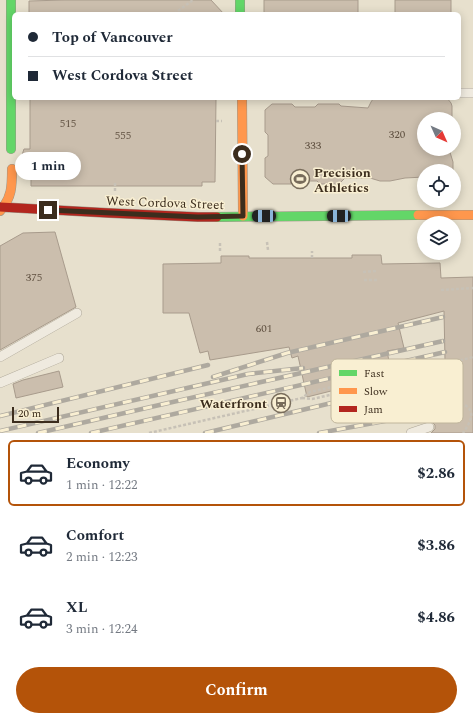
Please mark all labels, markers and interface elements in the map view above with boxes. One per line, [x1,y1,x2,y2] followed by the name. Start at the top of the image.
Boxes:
[52,26,173,49] text: Top of Vancouver
[52,64,193,87] text: West Cordova Street
[417,112,461,156] north arrow
[417,112,461,260] map controls
[60,115,76,132] house number: 515
[389,126,406,143] house number: 320
[115,127,131,144] house number: 555
[305,137,322,154] house number: 333
[233,145,251,163] route start
[15,152,81,180] callout: 1 min
[31,156,65,176] text: 1 min
[314,163,371,198] place label: Precision Athletics
[417,164,461,208] button: locate
[289,168,311,190] sports icon: Precision Athletics
[106,191,225,215] street label: West Cordova Street
[39,201,57,219] route end
[252,210,276,222] car
[327,210,351,222] car
[417,216,461,260] button: layers
[26,269,42,286] house number: 375
[256,320,272,337] house number: 601
[331,359,463,423] legend
[364,365,385,382] text: Fast
[364,383,388,400] text: Slow
[270,392,292,414] station icon: Waterfront
[200,394,267,414] place label: Waterfront
[364,401,383,418] text: Jam
[12,405,59,424] scale bar
[18,405,41,422] text: 20 m
[66,452,130,475] text: Economy
[18,455,54,491] icon: car
[417,462,455,485] text: $2.86
[66,475,138,495] text: 1 min · 12:22
[66,524,124,547] text: Comfort
[18,527,54,563] icon: car
[417,534,455,557] text: $3.86
[66,547,138,567] text: 2 min · 12:23
[66,596,87,619] text: XL
[18,599,54,635] icon: car
[417,606,455,629] text: $4.86
[66,619,138,639] text: 3 min · 12:24
[16,667,457,713] button: Confirm

